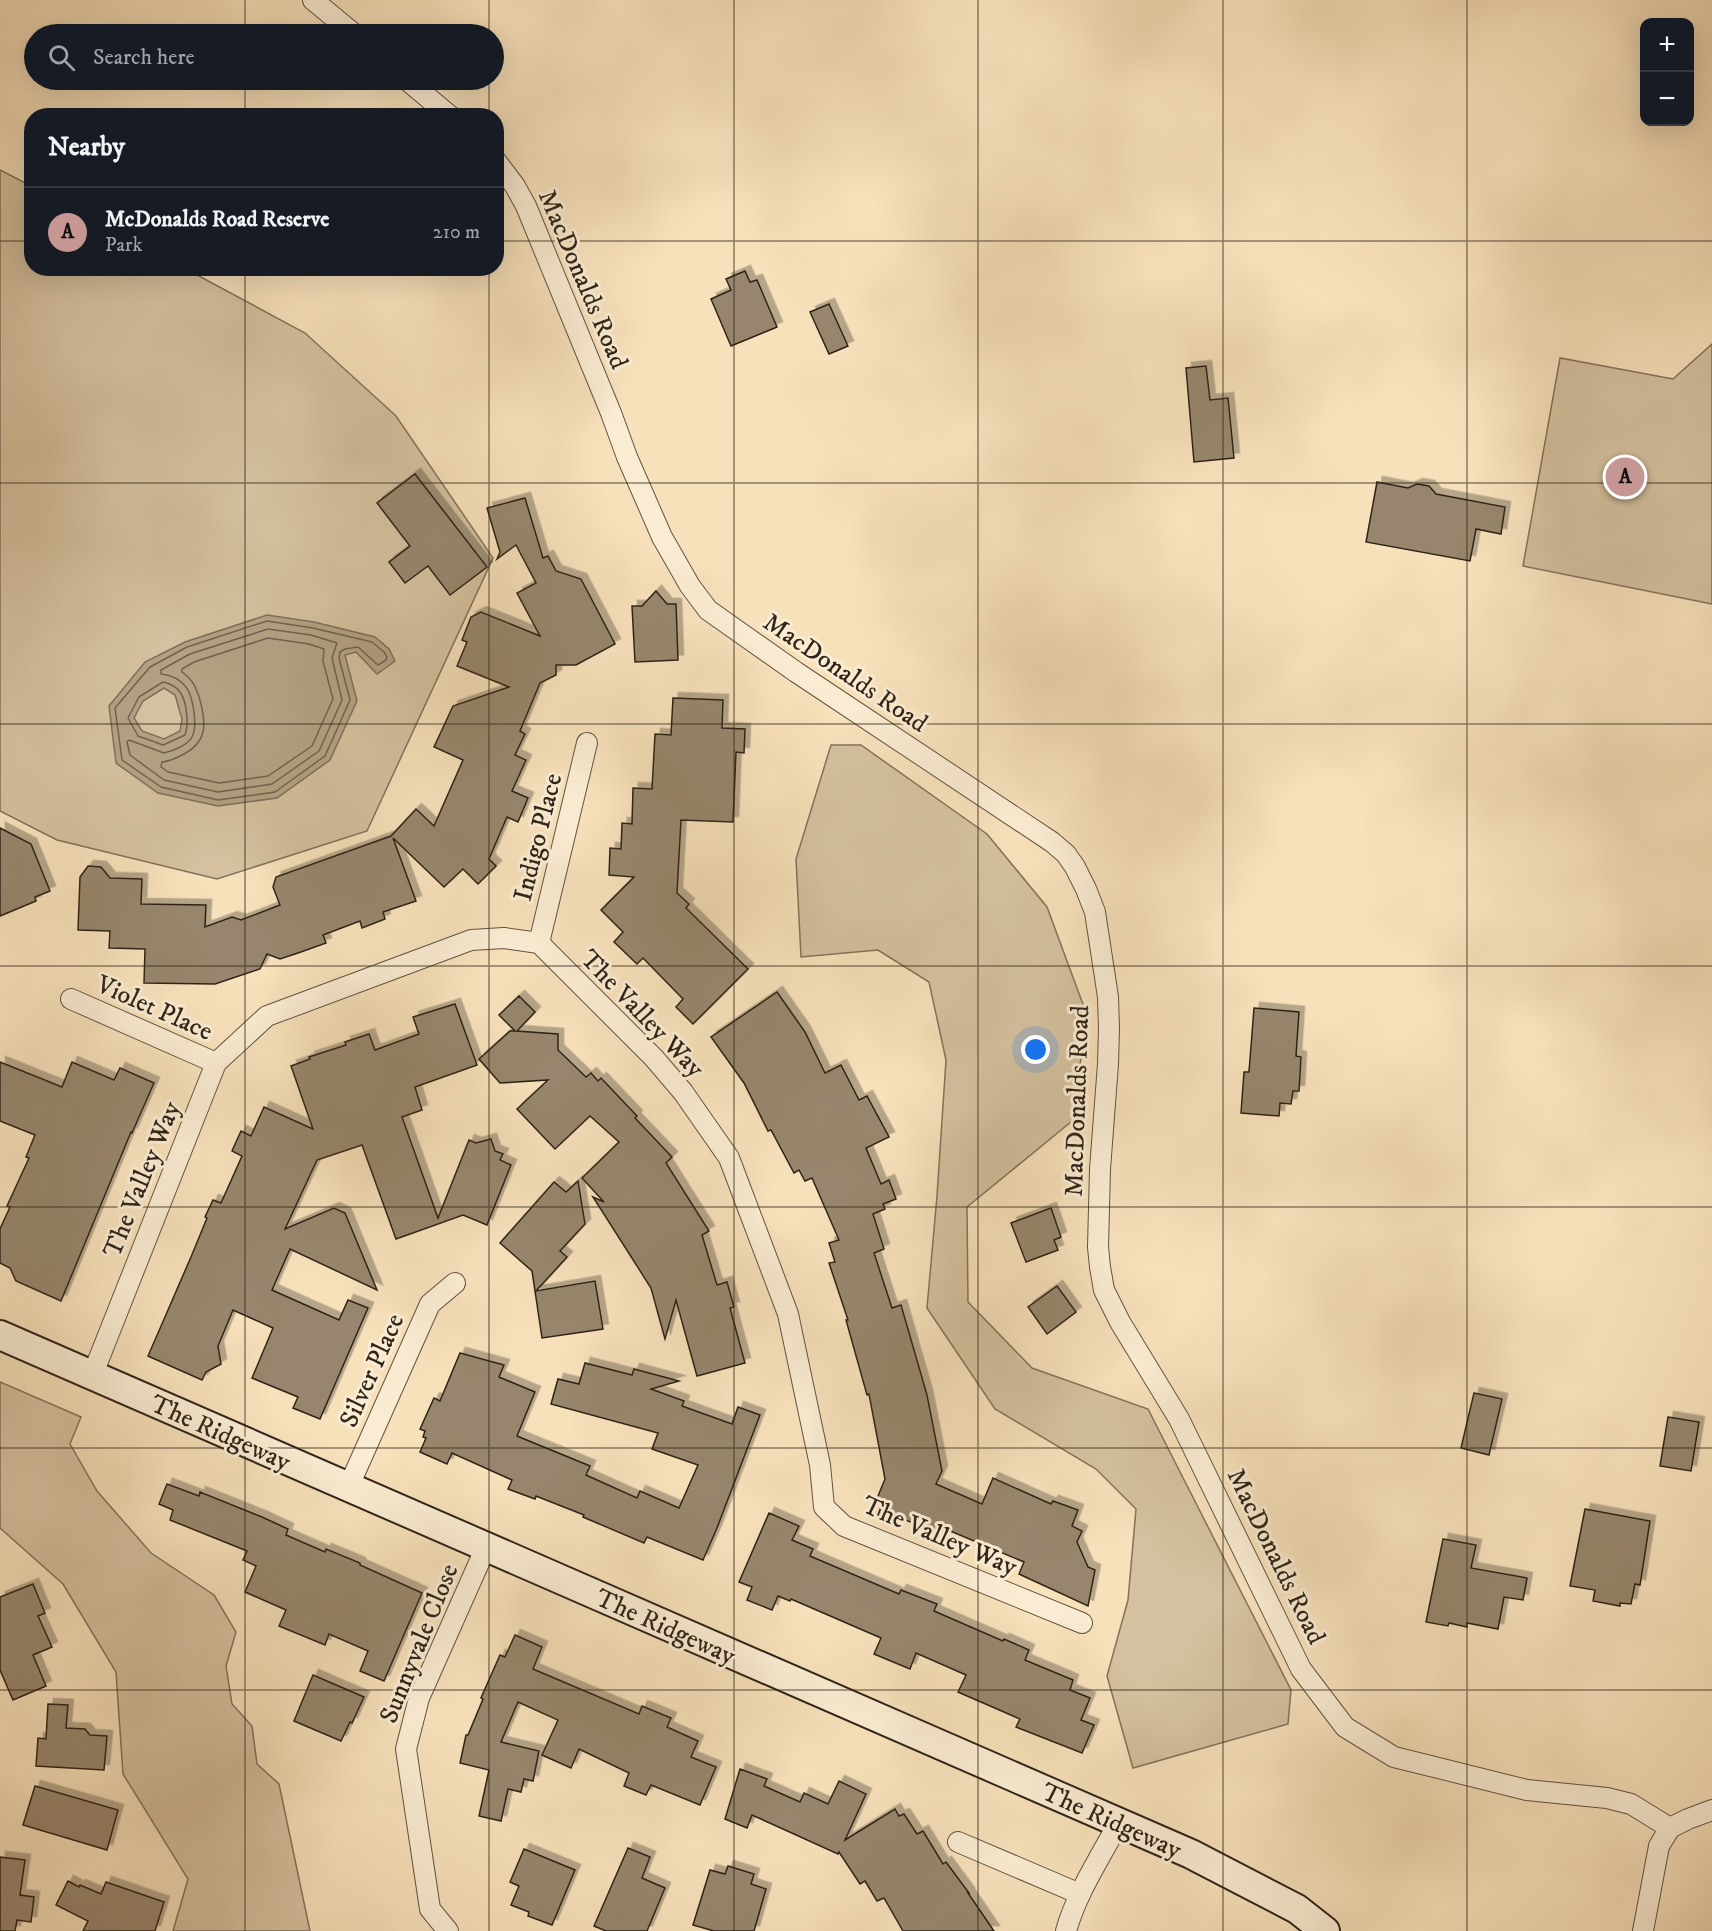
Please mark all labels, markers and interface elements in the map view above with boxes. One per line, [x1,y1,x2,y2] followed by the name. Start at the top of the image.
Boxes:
[1640,18,1694,126] map controls
[1640,18,1694,72] button: +
[24,24,504,90] search box
[45,41,78,74] icon: search
[93,44,195,71] text: Search here
[1640,72,1694,126] button: −
[48,131,125,164] text: Nearby
[530,185,635,374] street label: MacDonalds Road
[105,206,329,233] text: McDonalds Road Reserve
[61,220,74,245] text: A
[433,220,480,245] text: 210 m
[105,233,142,258] text: Park
[1606,454,1644,500] pin: A
[757,606,934,740] street label: MacDonalds Road
[507,770,570,905] street label: Indigo Place
[573,943,712,1085] street label: The Valley Way
[90,968,218,1049] street label: Violet Place
[1058,1005,1097,1197] street label: MacDonalds Road
[1021,1035,1050,1064] your location
[96,1096,189,1262] street label: The Valley Way
[333,1309,412,1433] street label: Silver Place
[145,1388,296,1479] street label: The Ridgeway
[1219,1463,1332,1650] street label: MacDonalds Road
[857,1489,1022,1584] street label: The Valley Way
[372,1559,466,1728] street label: Sunnyvale Close
[590,1582,741,1673] street label: The Ridgeway
[1036,1776,1187,1867] street label: The Ridgeway

